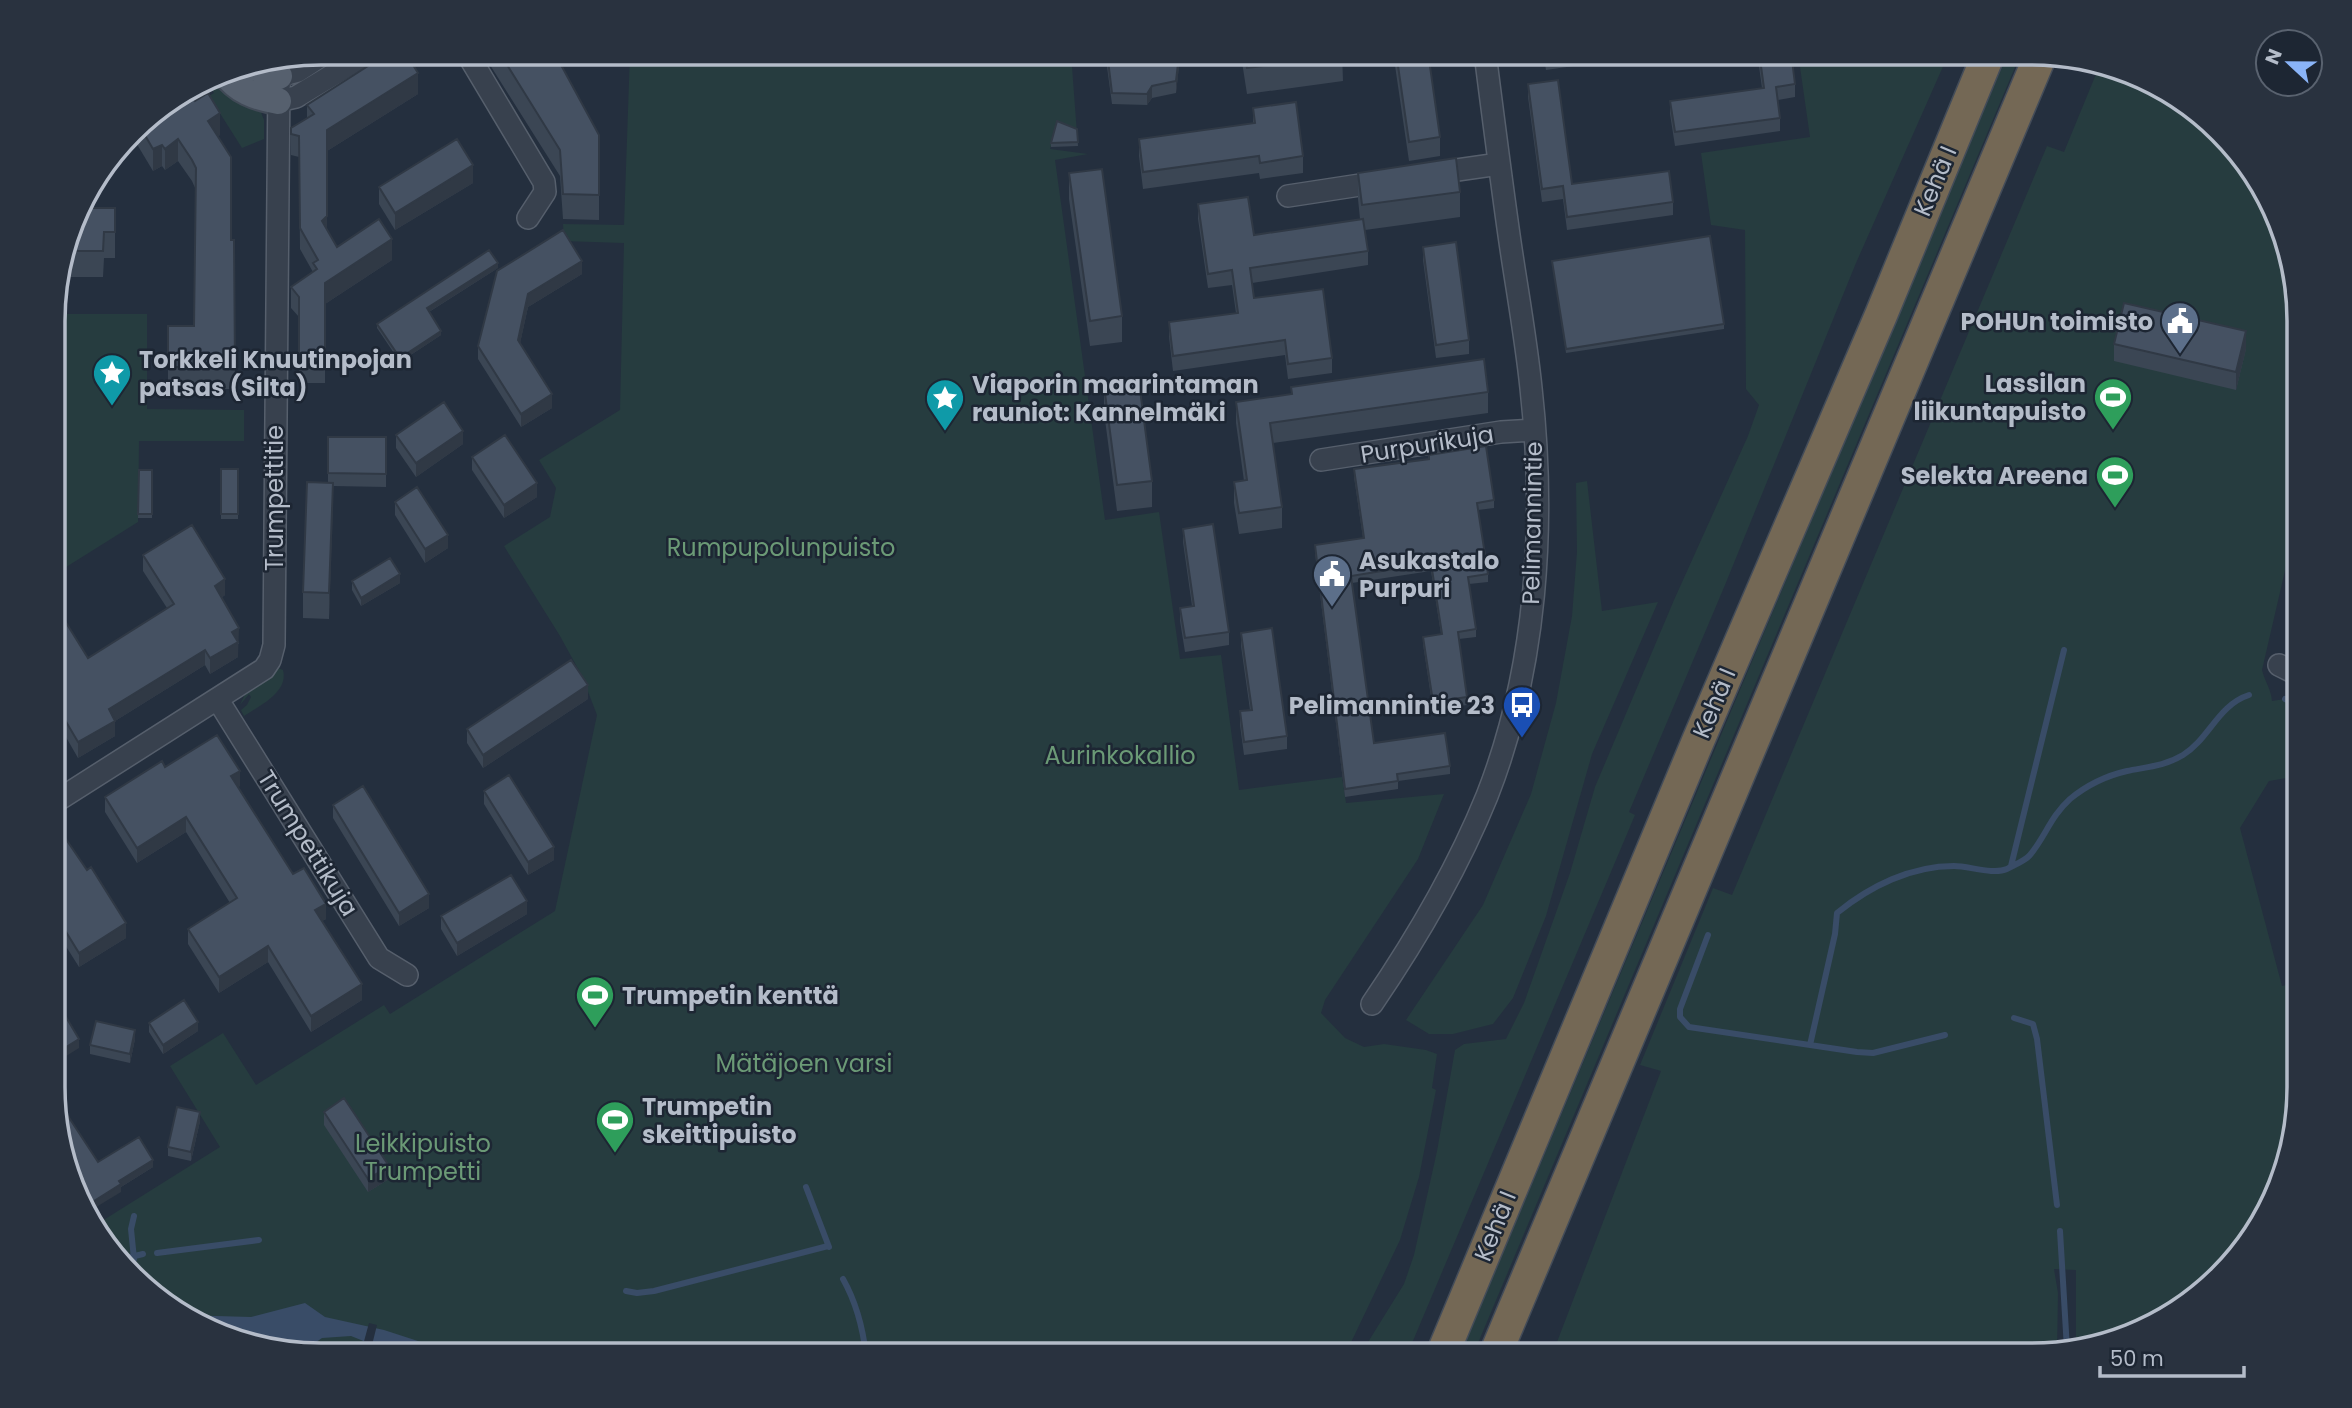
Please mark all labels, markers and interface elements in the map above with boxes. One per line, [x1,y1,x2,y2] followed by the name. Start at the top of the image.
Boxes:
[2254,28,2324,98] north arrow
[2259,45,2289,69] text: N
[1906,141,1964,221] street label: Kehä I
[2159,300,2201,355] public building icon: POHUn toimisto
[1960,305,2153,338] place label: POHUn toimisto
[139,343,412,404] place label: Torkkeli Knuutinpojan patsas (Silta)
[91,352,133,407] place icon: Torkkeli Knuutinpojan patsas (Silta)
[1914,367,2086,428] place label: Lassilan liikuntapuisto
[972,368,1259,429] place label: Viaporin maarintaman rauniot: Kannelmäki
[2092,376,2134,431] sports icon: Lassilan liikuntapuisto
[924,377,966,432] place icon: Viaporin maarintaman rauniot: Kannelmäki
[1358,417,1496,471] street label: Purpurikuja
[258,425,291,571] street label: Trumpettitie
[1514,441,1550,605] street label: Pelimannintie
[2094,454,2136,509] sports icon: Selekta Areena
[1901,459,2088,492] place label: Selekta Areena
[667,531,895,564] park label: Rumpupolunpuisto
[1359,544,1499,605] place label: Asukastalo Purpuri
[1311,553,1353,608] public building icon: Asukastalo Purpuri
[1685,663,1743,743] street label: Kehä I
[1501,684,1543,739] bus stop icon: Pelimannintie 23
[1289,689,1495,722] place label: Pelimannintie 23
[1044,739,1196,772] park label: Aurinkokallio
[250,764,366,922] street label: Trumpettikuja
[574,974,616,1029] sports icon: Trumpetin kenttä
[622,979,839,1012] place label: Trumpetin kenttä
[716,1047,892,1080] park label: Mätäjoen varsi
[642,1090,797,1151] place label: Trumpetin skeittipuisto
[594,1099,636,1154] sports icon: Trumpetin skeittipuisto
[355,1127,491,1188] park label: Leikkipuisto Trumpetti
[1466,1186,1524,1266] street label: Kehä I
[2100,1334,2244,1378] scale bar
[2110,1344,2164,1373] text: 50 m

